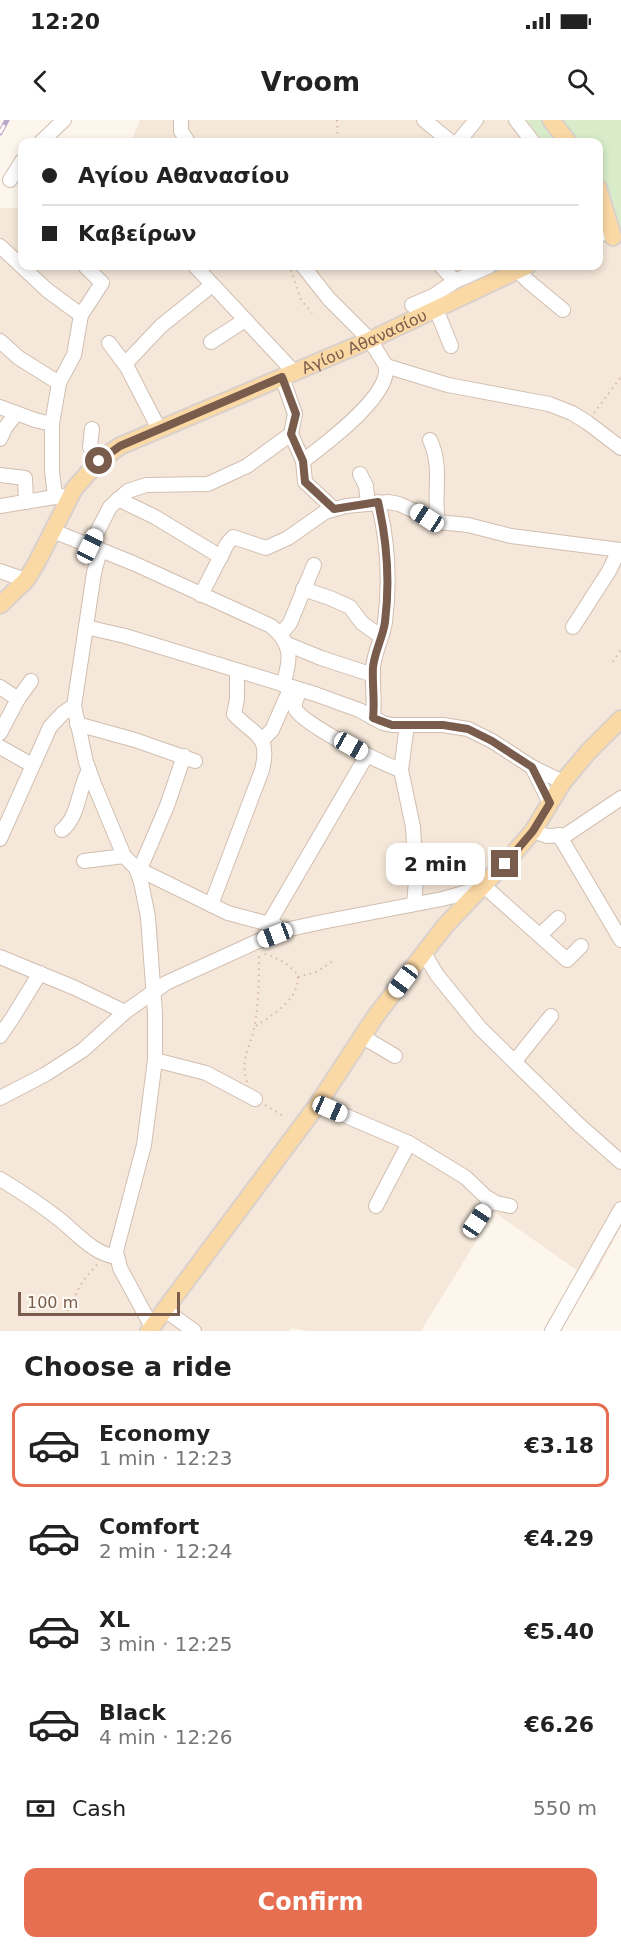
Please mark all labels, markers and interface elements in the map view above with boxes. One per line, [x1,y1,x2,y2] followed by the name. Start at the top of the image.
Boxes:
[30,9,100,34] text: 12:20
[24,65,57,98] icon: back
[564,65,597,98] icon: search
[261,66,360,97] text: Vroom
[78,163,289,188] text: Αγίου Αθανασίου
[78,221,197,246] text: Καβείρων
[299,306,430,378] street label: Αγίου Αθανασίου
[85,447,112,474] route start
[407,501,447,535] car
[74,526,106,566] car
[331,729,371,763] car
[385,843,484,885] callout: 2 min
[491,850,518,877] route end
[404,852,467,876] text: 2 min
[255,920,295,950] car
[385,961,421,1001] car
[310,1093,350,1125] car
[459,1201,495,1241] car
[18,1289,180,1316] scale bar
[27,1293,78,1312] text: 100 m
[24,1351,232,1382] text: Choose a ride
[27,1418,81,1472] icon: car
[99,1421,210,1446] text: Economy
[524,1433,594,1458] text: €3.18
[99,1446,233,1470] text: 1 min · 12:23
[27,1511,81,1565] icon: car
[99,1514,199,1539] text: Comfort
[524,1526,594,1551] text: €4.29
[99,1539,233,1563] text: 2 min · 12:24
[27,1604,81,1658] icon: car
[99,1607,130,1632] text: XL
[524,1619,594,1644] text: €5.40
[99,1632,233,1656] text: 3 min · 12:25
[27,1697,81,1751] icon: car
[99,1700,166,1725] text: Black
[524,1712,594,1737] text: €6.26
[99,1725,233,1749] text: 4 min · 12:26
[24,1792,57,1825] icon: cash
[72,1796,126,1821] text: Cash
[533,1796,597,1820] text: 550 m
[24,1868,597,1937] button: Confirm

